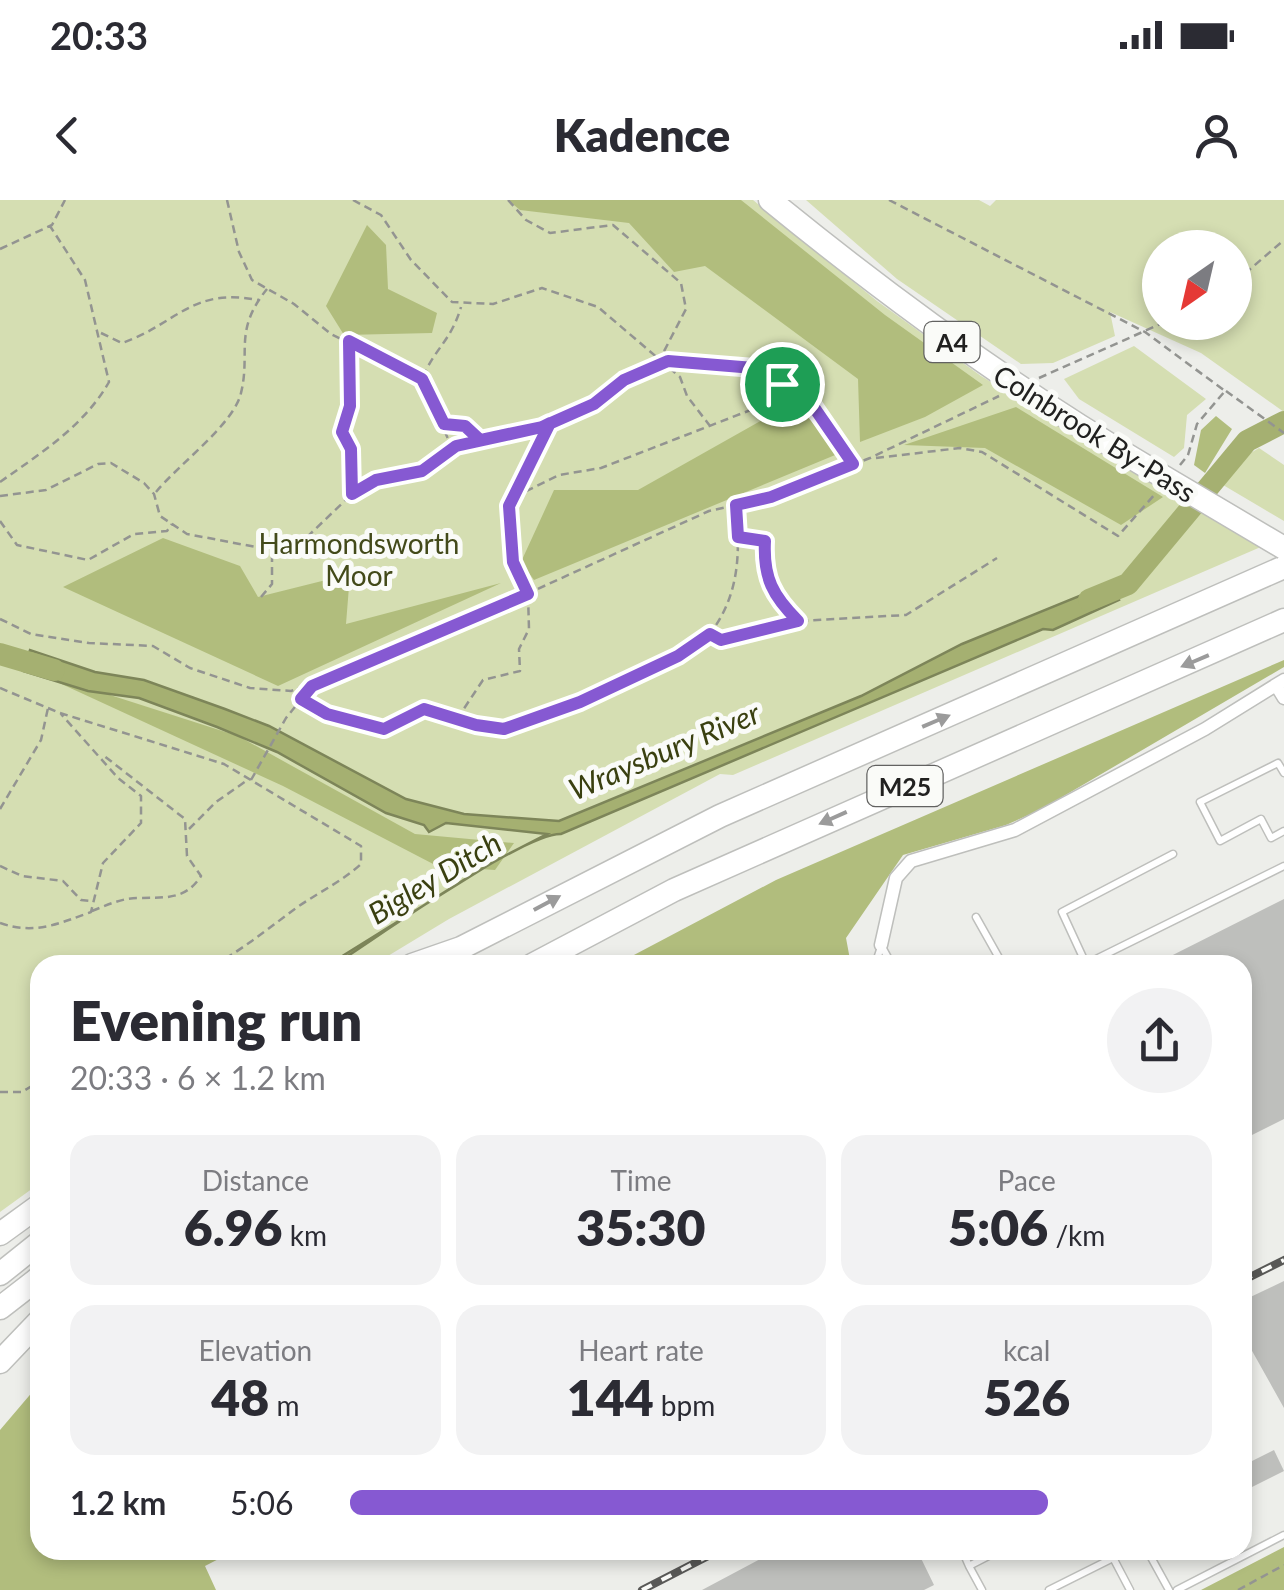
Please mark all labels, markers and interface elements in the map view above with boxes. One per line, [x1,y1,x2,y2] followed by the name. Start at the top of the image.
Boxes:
[50,12,148,58] text: 20:33
[40,108,95,163] icon: back
[554,108,730,162] text: Kadence
[1189,108,1244,163] icon: person
[1142,230,1252,340] north arrow
[1142,230,1252,340] map controls
[924,322,980,362] road number: A4
[740,342,825,427] pin
[755,357,810,412] icon: arrive
[988,357,1202,509] street label: Colnbrook By-Pass
[259,526,459,592] park label: Harmondsworth Moor
[1180,653,1210,669] one-way arrow
[563,693,766,806] water label: Wraysbury River
[922,712,952,728] one-way arrow
[868,766,942,806] road number: M25
[818,810,848,826] one-way arrow
[361,823,507,931] water label: Bigley Ditch
[533,895,562,912] one-way arrow
[70,987,362,1053] text: Evening run
[1107,988,1212,1093] button: share
[70,1058,326,1097] text: 20:33 · 6 × 1.2 km
[202,1163,309,1197] text: Distance
[611,1163,671,1197] text: Time
[998,1163,1056,1197] text: Pace
[184,1197,283,1257] text: 6.96
[576,1197,706,1257] text: 35:30
[948,1197,1048,1257] text: 5:06
[283,1218,327,1252] text: km
[1048,1218,1105,1252] text: /km
[198,1333,312,1367] text: Elevation
[578,1333,704,1367] text: Heart rate
[1003,1333,1050,1367] text: kcal
[211,1367,269,1427] text: 48
[567,1367,654,1427] text: 144
[983,1367,1070,1427] text: 526
[269,1388,299,1422] text: m
[654,1388,715,1422] text: bpm
[70,1483,166,1522] text: 1.2 km
[230,1483,294,1522] text: 5:06

